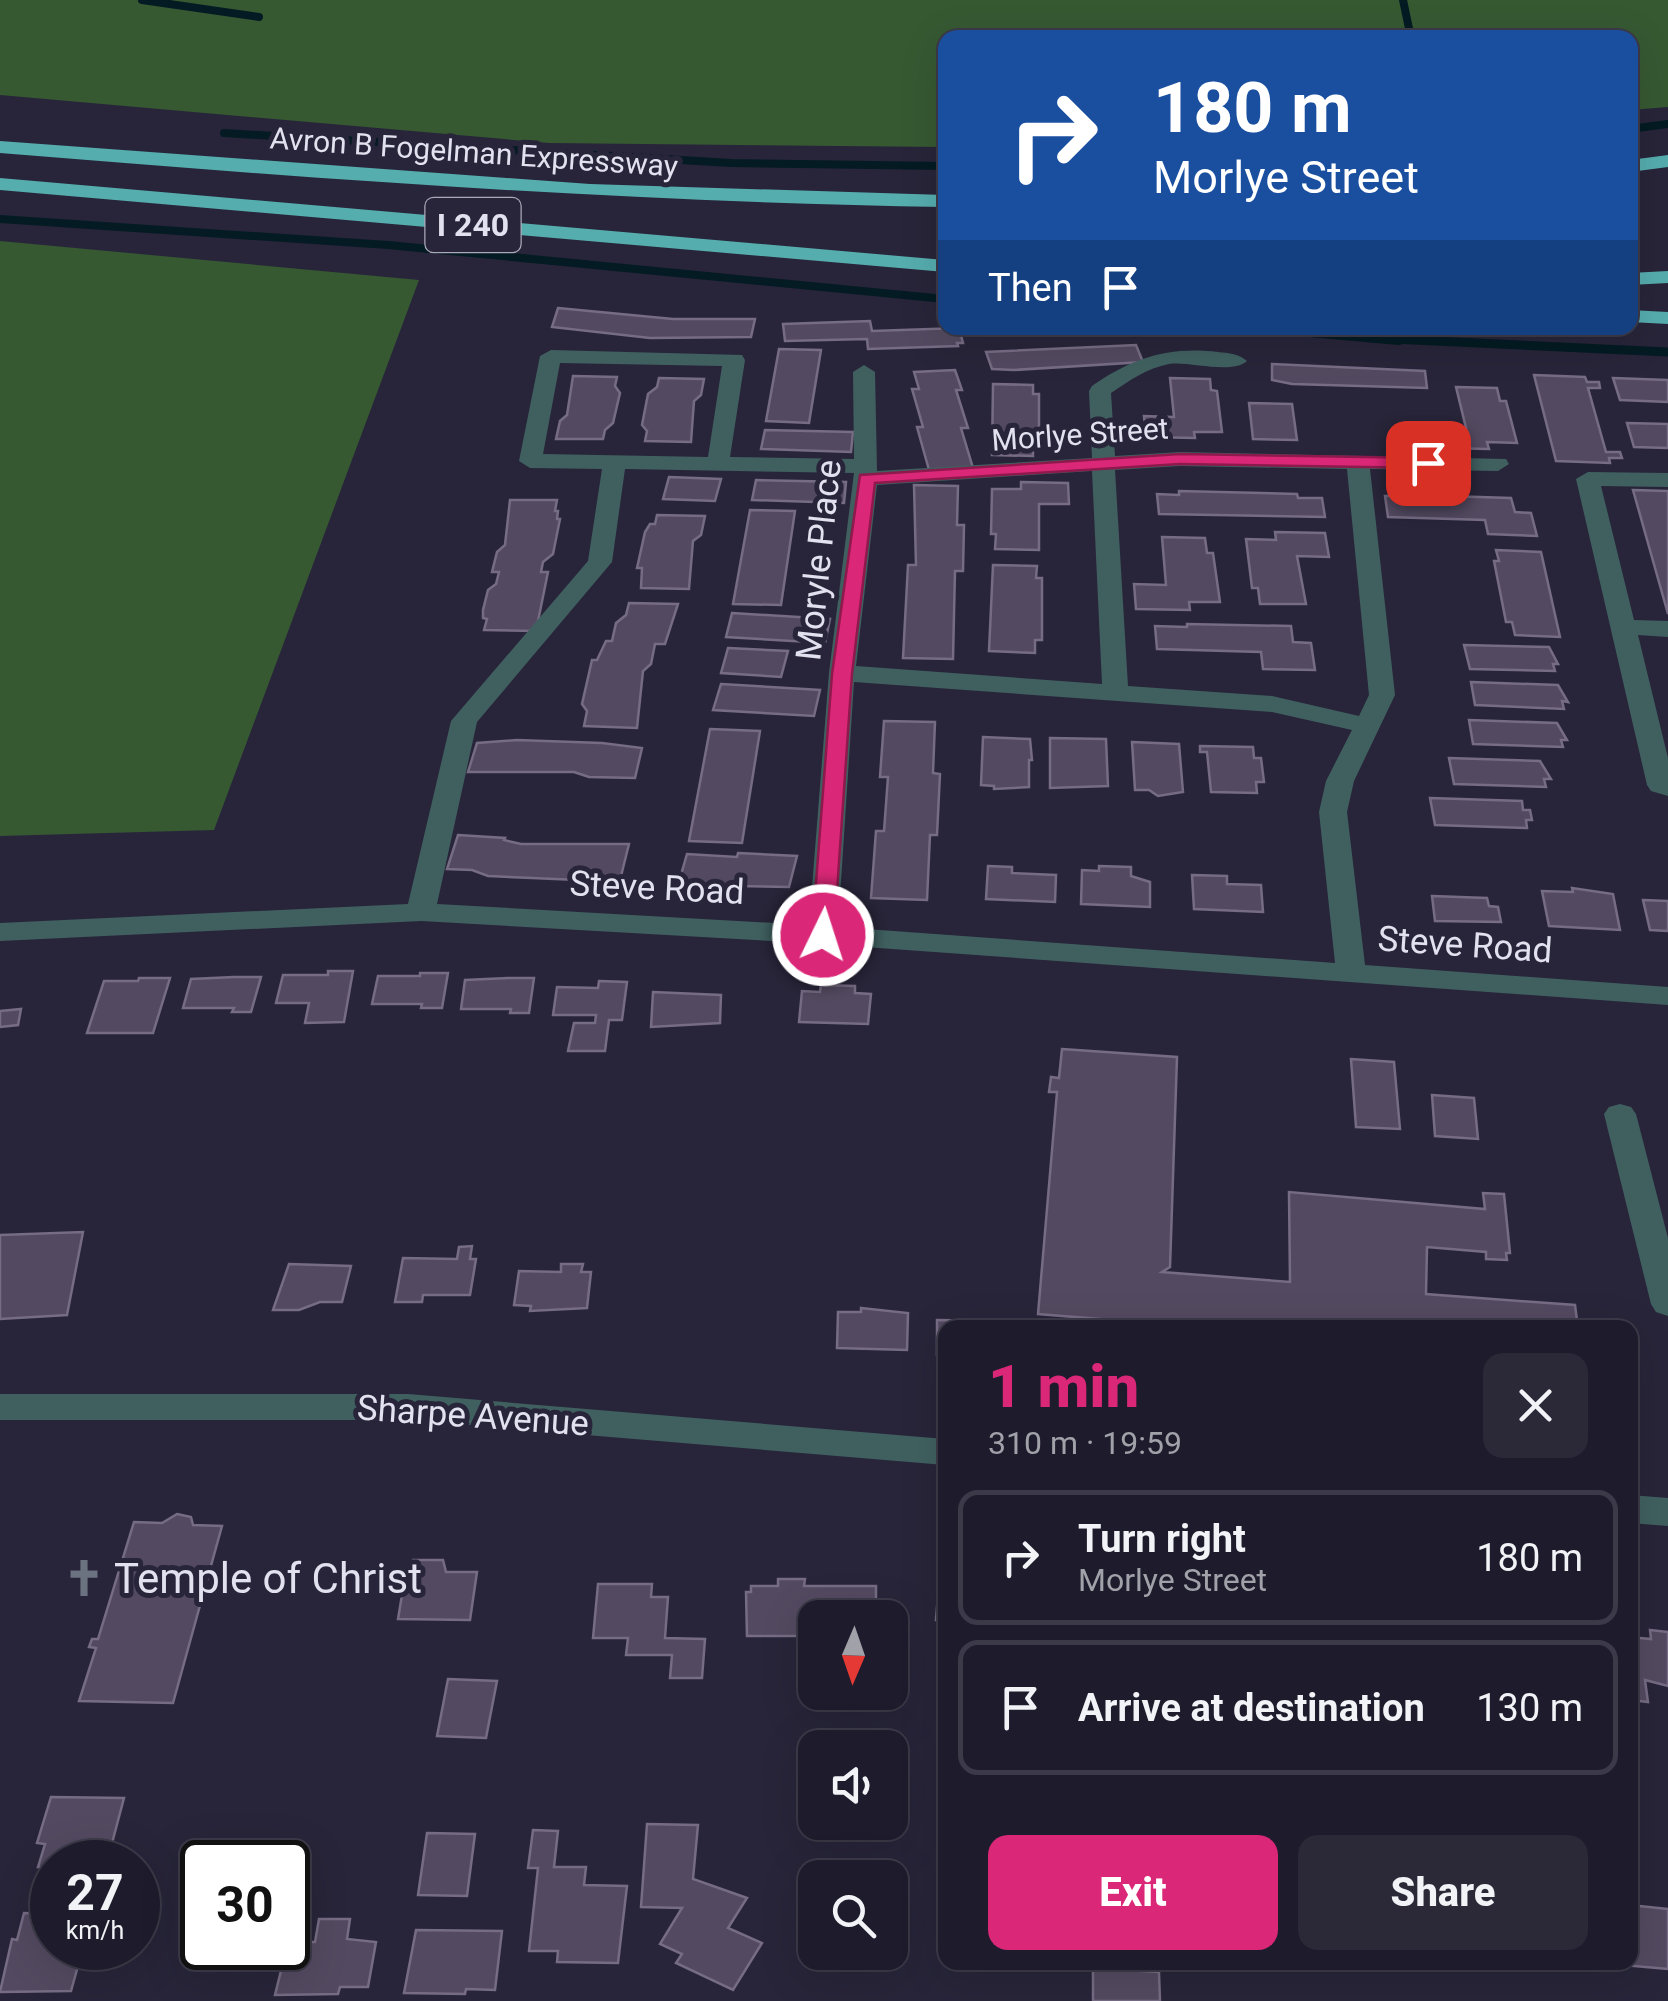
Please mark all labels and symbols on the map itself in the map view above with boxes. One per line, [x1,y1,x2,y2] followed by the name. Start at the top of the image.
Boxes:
[269,120,679,184] street label: Avron B Fogelman Expressway
[426,198,520,252] road number: I 240
[990,410,1170,458] street label: Morlye Street
[1386,421,1471,506] pin
[788,458,850,662] street label: Moryle Place
[569,863,745,913] street label: Steve Road
[771,883,875,987] position arrow
[1376,918,1554,972] street label: Steve Road
[356,1387,590,1445] street label: Sharpe Avenue
[114,1554,422,1603] place label: Temple of Christ
[63,1557,105,1599] church icon: Temple of Christ
[798,1600,908,1710] north arrow
[180,1840,310,1970] speed limit sign: 30

